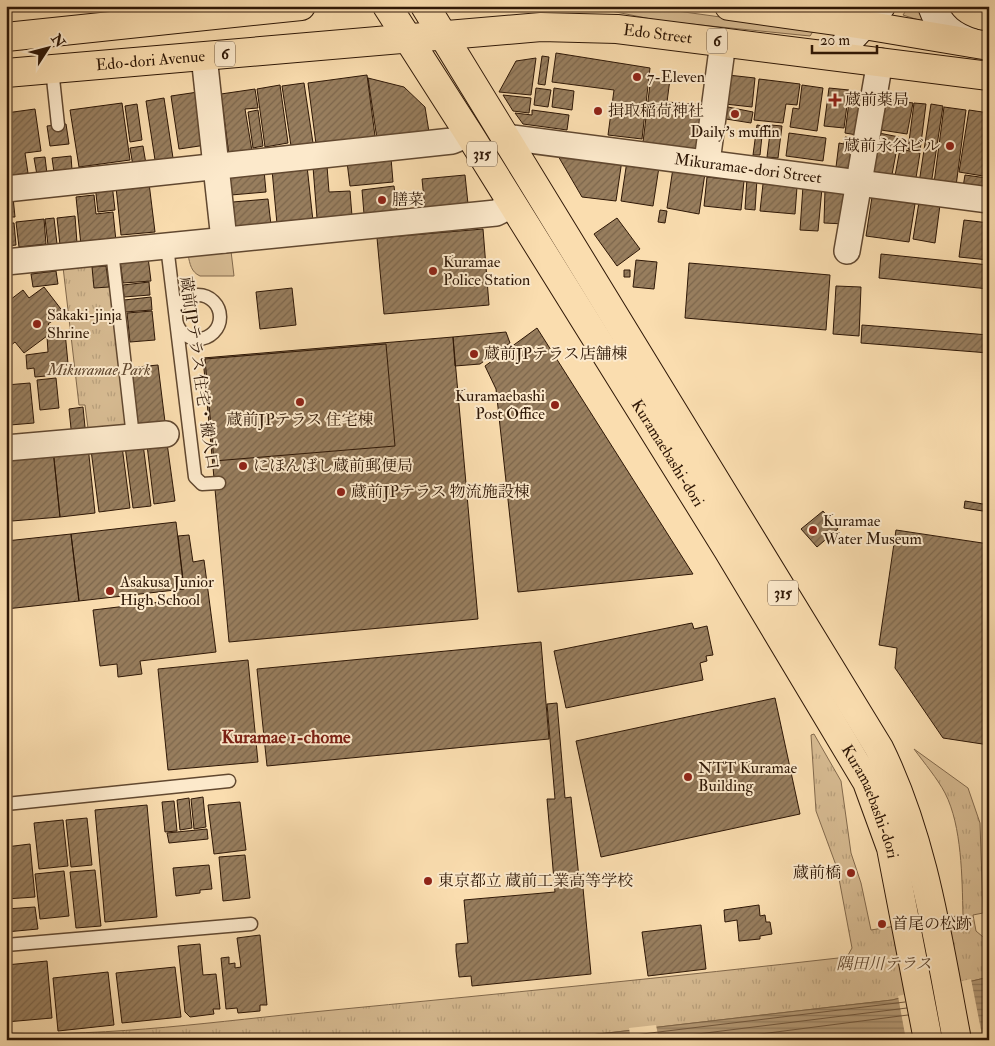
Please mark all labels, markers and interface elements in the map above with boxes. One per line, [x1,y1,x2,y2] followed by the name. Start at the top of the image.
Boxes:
[622,20,693,48] street label: Edo Street
[22,22,72,72] north arrow
[812,22,878,54] scale bar
[707,28,727,54] road number: 6
[47,30,69,51] text: N
[820,31,850,50] text: 20 m
[215,42,235,66] road number: 6
[95,46,206,75] street label: Edo-dori Avenue
[647,67,705,87] place label: 7-Eleven
[631,71,643,83] marker: 7-Eleven
[845,90,909,110] place label: 蔵前薬局
[829,94,841,106] marker: 蔵前薬局
[608,101,704,121] place label: 揖取稲荷神社
[592,105,604,117] marker: 揖取稲荷神社
[729,108,741,120] marker: Daily’s muffin
[690,122,780,142] place label: Daily’s muffin
[844,136,940,156] place label: 蔵前永谷ビル
[944,140,956,152] marker: 蔵前永谷ビル
[467,142,497,166] road number: 315
[673,149,823,188] street label: Mikuramae-dori Street
[392,190,424,210] place label: 膳菜
[376,194,388,206] marker: 膳菜
[443,252,530,290] place label: Kuramae Police Station
[427,265,439,277] marker: Kuramae Police Station
[175,275,222,471] street label: 蔵前JPテラス 住宅・搬入口
[47,305,122,343] place label: Sakaki-jinja Shrine
[31,318,43,330] marker: Sakaki-jinja Shrine
[484,344,627,365] place label: 蔵前JPテラス店舗棟
[468,348,480,360] marker: 蔵前JPテラス店舗棟
[46,360,151,380] park label: Mikuramae Park
[455,386,545,424] place label: Kuramaebashi Post Office
[294,396,306,408] marker: 蔵前JPテラス 住宅棟
[627,396,709,510] street label: Kuramaebashi-dori
[549,399,561,411] marker: Kuramaebashi Post Office
[227,410,373,431] place label: 蔵前JPテラス 住宅棟
[253,456,413,476] place label: にほんばし蔵前郵便局
[237,460,249,472] marker: にほんばし蔵前郵便局
[351,482,530,503] place label: 蔵前JPテラス 物流施設棟
[335,486,347,498] marker: 蔵前JPテラス 物流施設棟
[822,511,923,549] place label: Kuramae Water Museum
[807,524,819,536] marker: Kuramae Water Museum
[119,572,214,610] place label: Asakusa Junior High School
[768,580,798,606] road number: 315
[104,585,116,597] marker: Asakusa Junior High School
[221,726,351,749] district label: Kuramae 1-chome
[837,741,903,860] street label: Kuramaebashi-dori
[698,758,798,796] place label: NTT Kuramae Building
[682,771,694,783] marker: NTT Kuramae Building
[793,863,841,883] place label: 蔵前橋
[845,867,857,879] marker: 蔵前橋
[438,871,633,891] place label: 東京都立 蔵前工業高等学校
[422,875,434,887] marker: 東京都立 蔵前工業高等学校
[892,914,972,934] place label: 首尾の松跡
[876,918,888,930] marker: 首尾の松跡
[836,954,932,974] park label: 隅田川テラス

